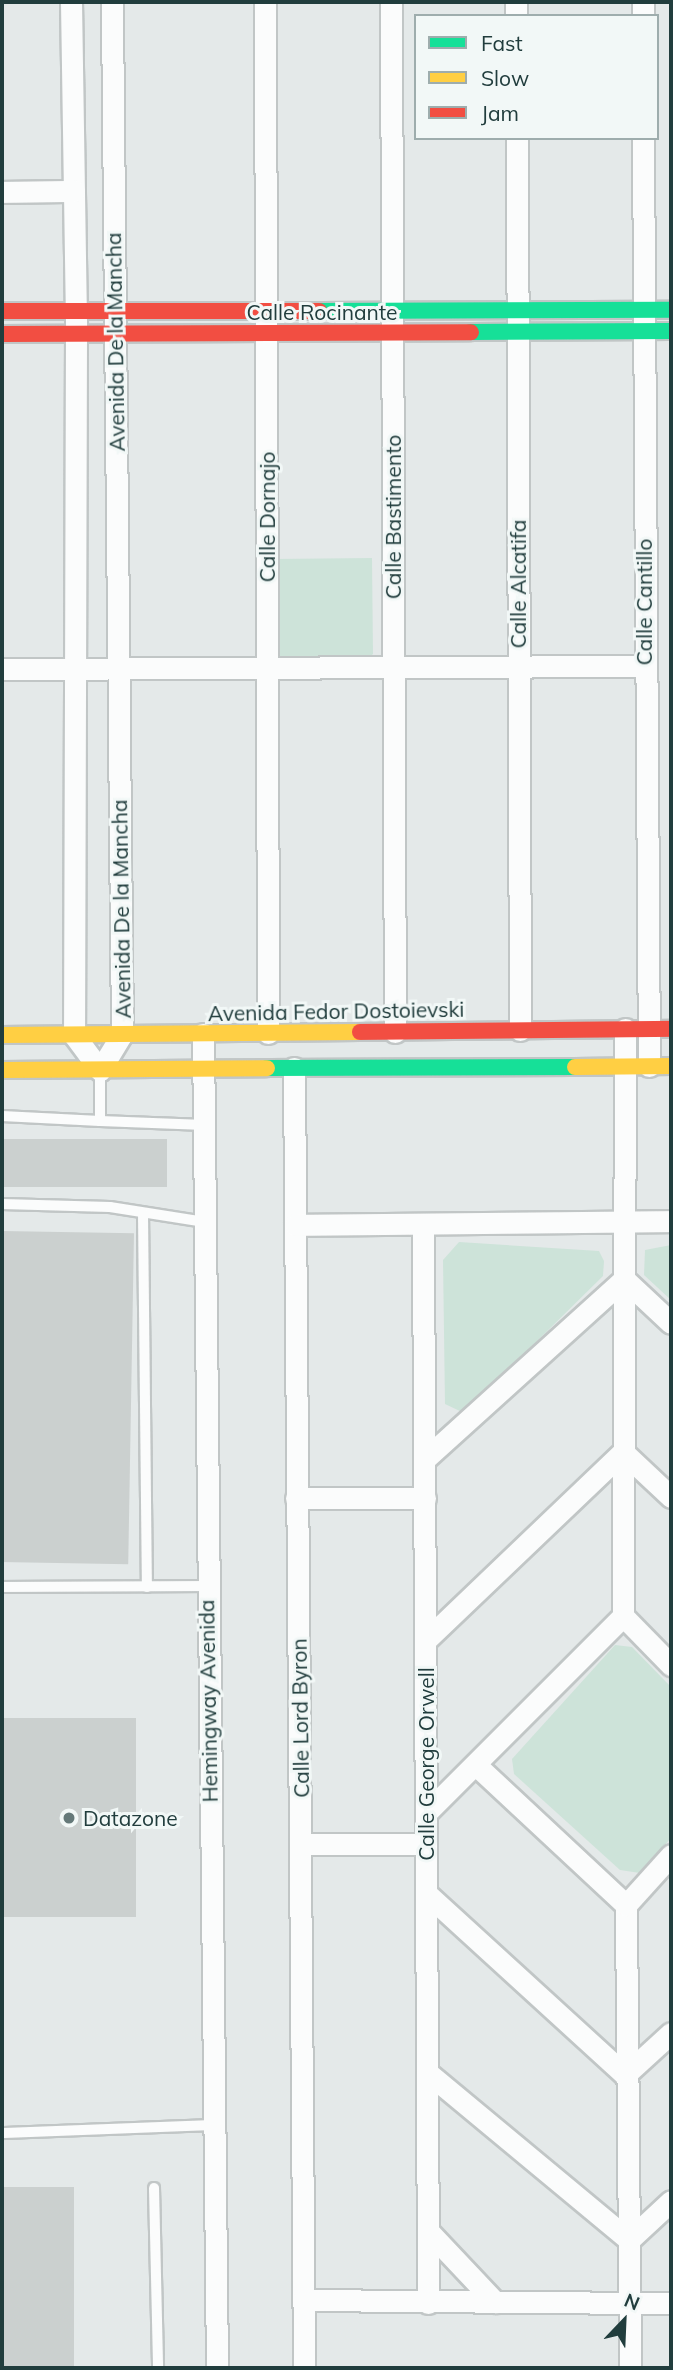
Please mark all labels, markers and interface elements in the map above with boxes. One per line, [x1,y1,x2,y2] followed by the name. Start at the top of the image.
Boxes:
[414,14,659,140] legend
[481,30,523,56] text: Fast
[481,65,529,91] text: Slow
[481,100,519,126] text: Jam
[100,232,130,452] street label: Avenida De la Mancha
[246,299,398,325] street label: Calle Rocinante
[380,435,406,599] street label: Calle Bastimento
[254,452,280,582] street label: Calle Dornajo
[505,520,531,648] street label: Calle Alcatifa
[631,539,657,665] street label: Calle Cantillo
[106,799,136,1019] street label: Avenida De la Mancha
[208,996,464,1026] street label: Avenida Fedor Dostoievski
[194,1599,222,1803] street label: Hemingway Avenida
[286,1638,314,1798] street label: Calle Lord Byron
[413,1667,439,1861] street label: Calle George Orwell
[83,1805,178,1831] place label: Datazone
[61,1810,77,1826] marker: Datazone
[589,2286,659,2356] north arrow
[621,2288,643,2316] text: N

